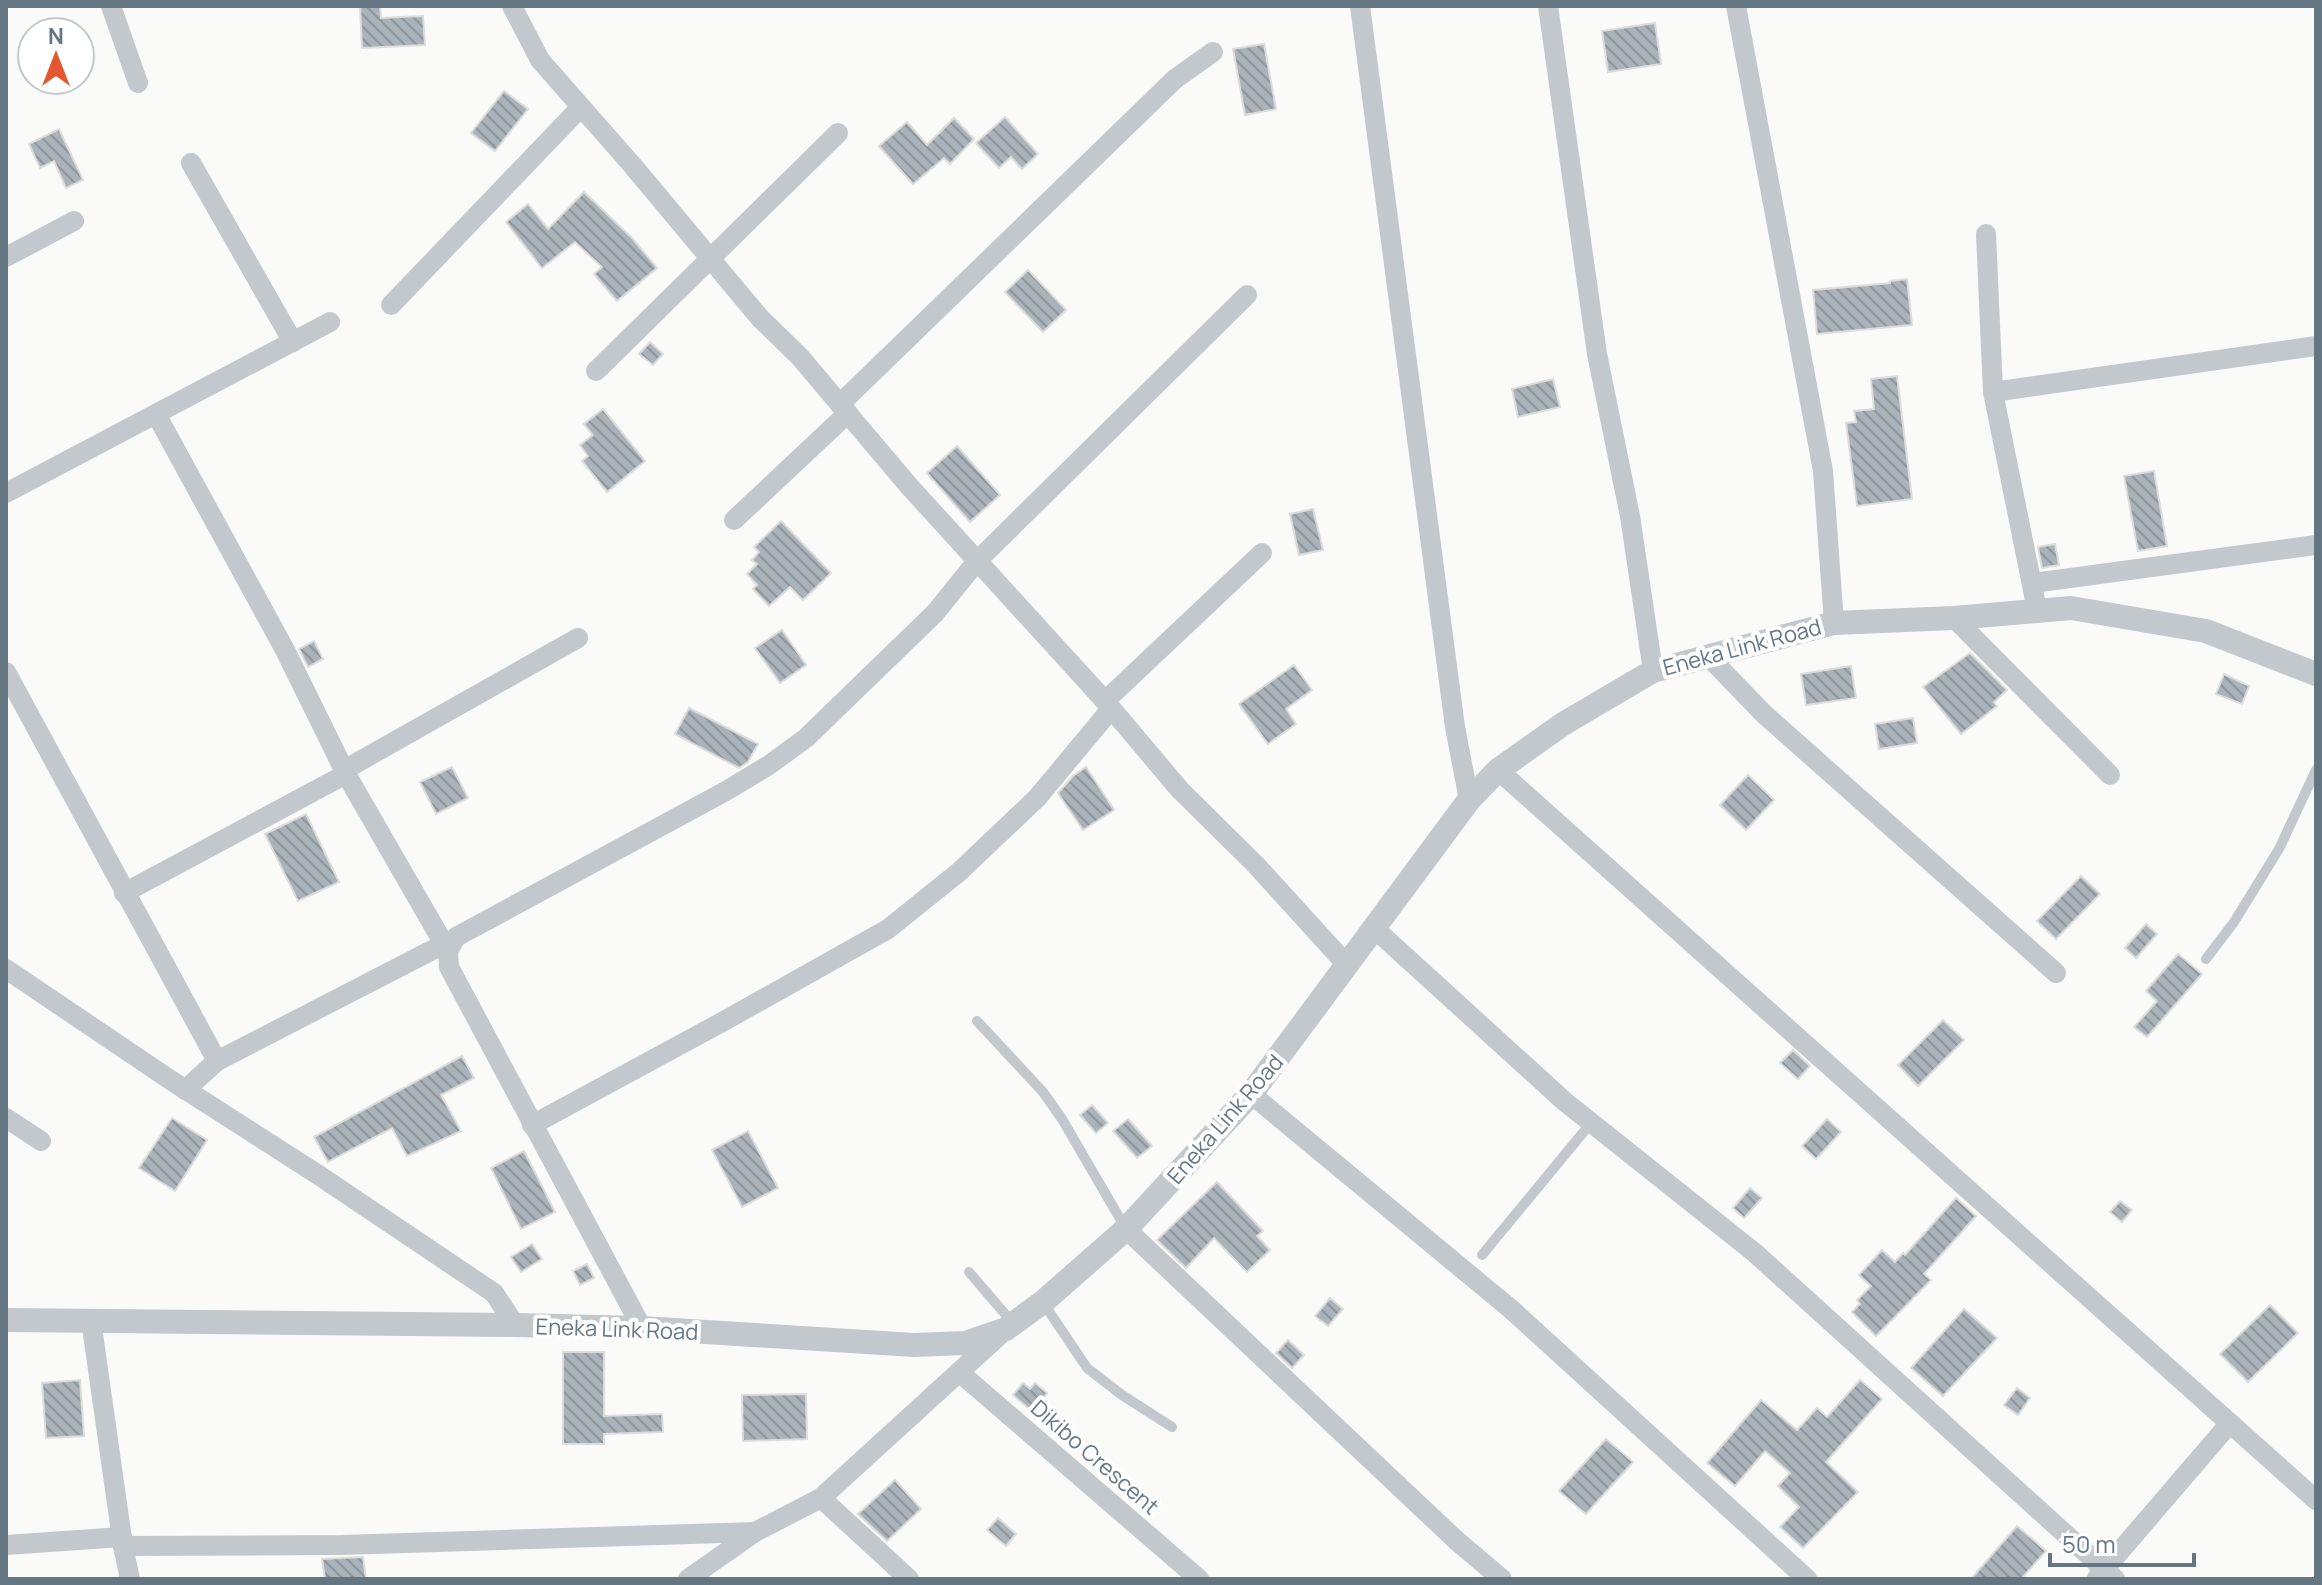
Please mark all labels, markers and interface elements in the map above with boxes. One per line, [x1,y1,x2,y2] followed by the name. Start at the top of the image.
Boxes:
[16,16,96,96] north arrow
[48,21,64,51] text: N
[1659,611,1825,683] street label: Eneka Link Road
[1160,1048,1290,1190] street label: Eneka Link Road
[535,1311,699,1347] street label: Eneka Link Road
[1025,1393,1166,1521] street label: Dikibo Crescent
[2050,1517,2194,1567] scale bar
[2062,1527,2116,1560] text: 50 m

